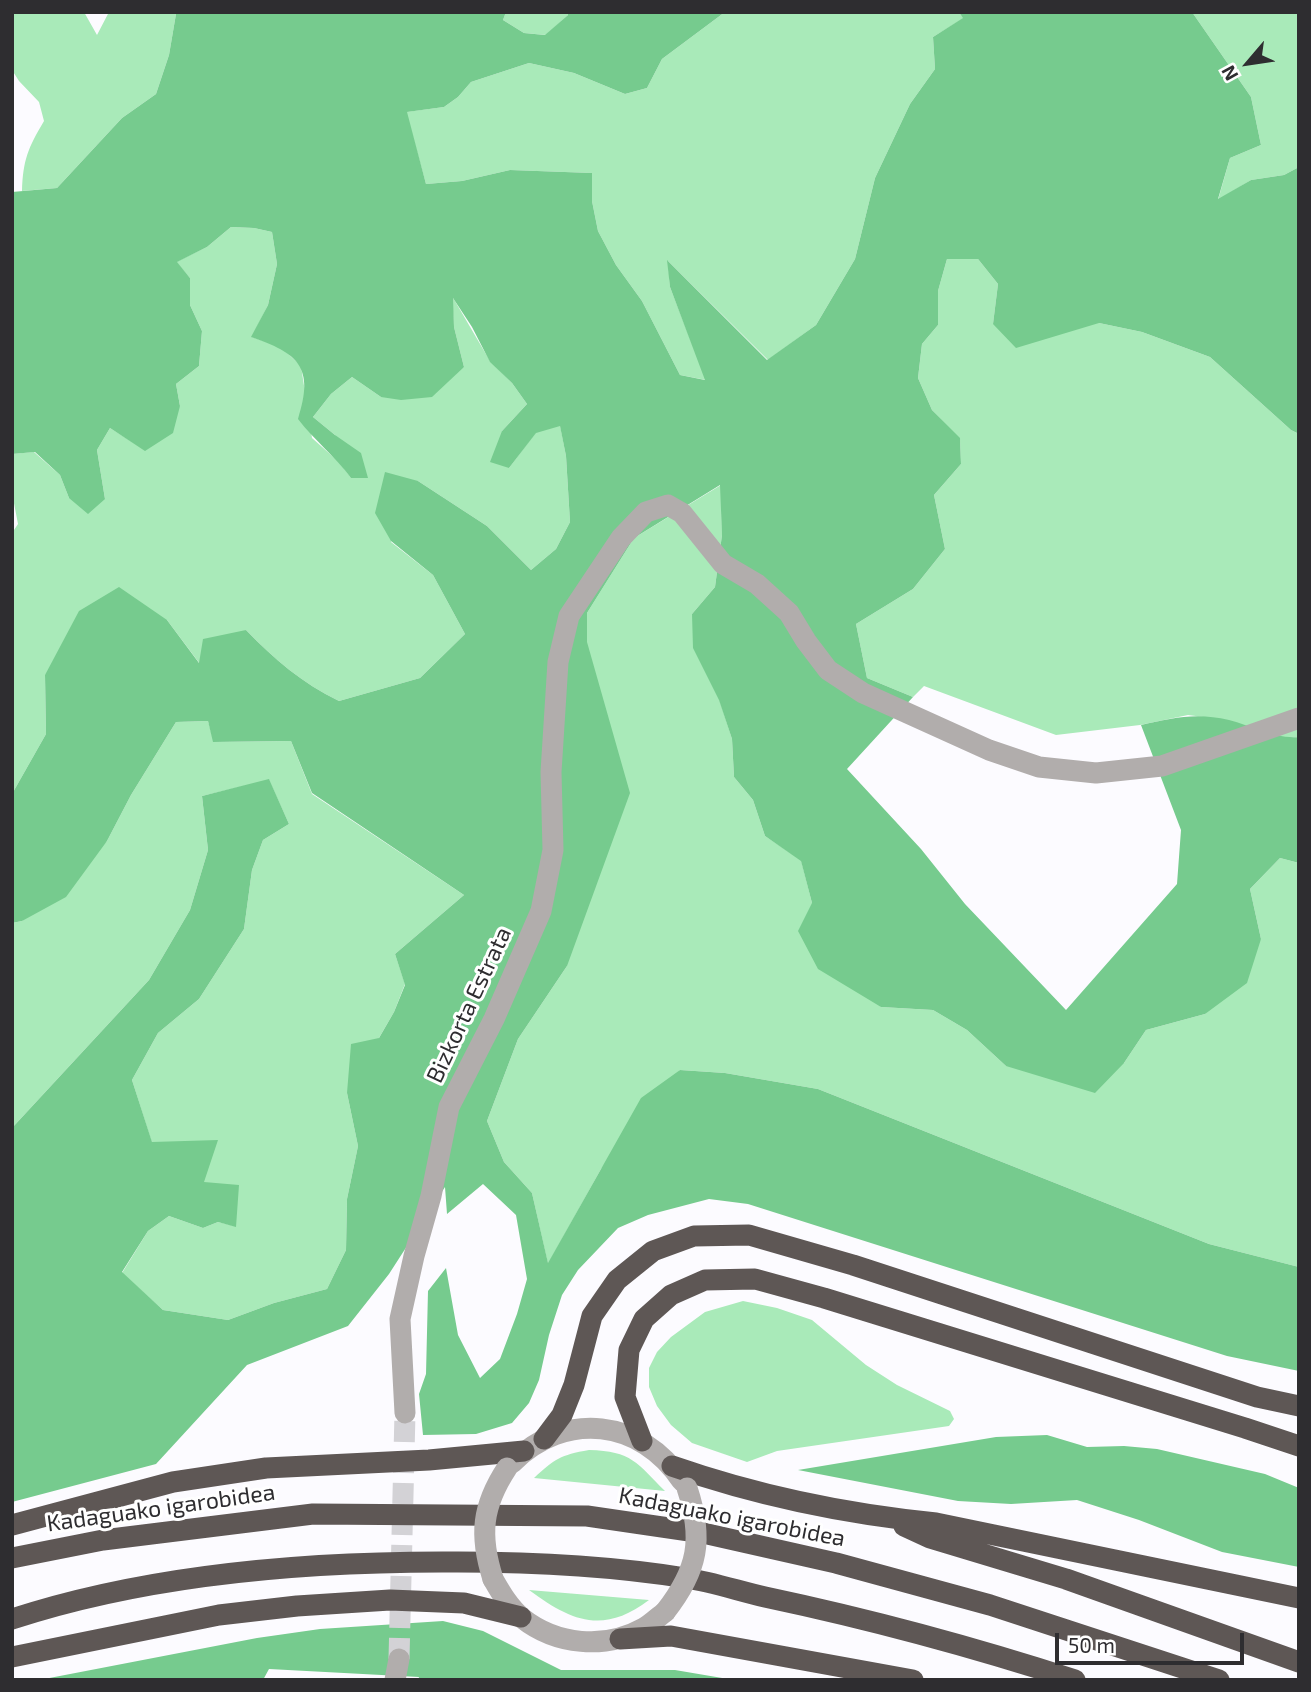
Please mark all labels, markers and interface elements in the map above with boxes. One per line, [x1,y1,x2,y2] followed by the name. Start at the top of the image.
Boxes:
[1213,28,1283,98] north arrow
[1216,62,1243,85] text: N
[421,923,517,1087] street label: Bizkorta Estrata
[45,1478,277,1538] street label: Kadaguako igarobidea
[616,1481,848,1553] street label: Kadaguako igarobidea
[1059,1618,1248,1662] scale bar
[1068,1632,1115,1657] text: 50 m

